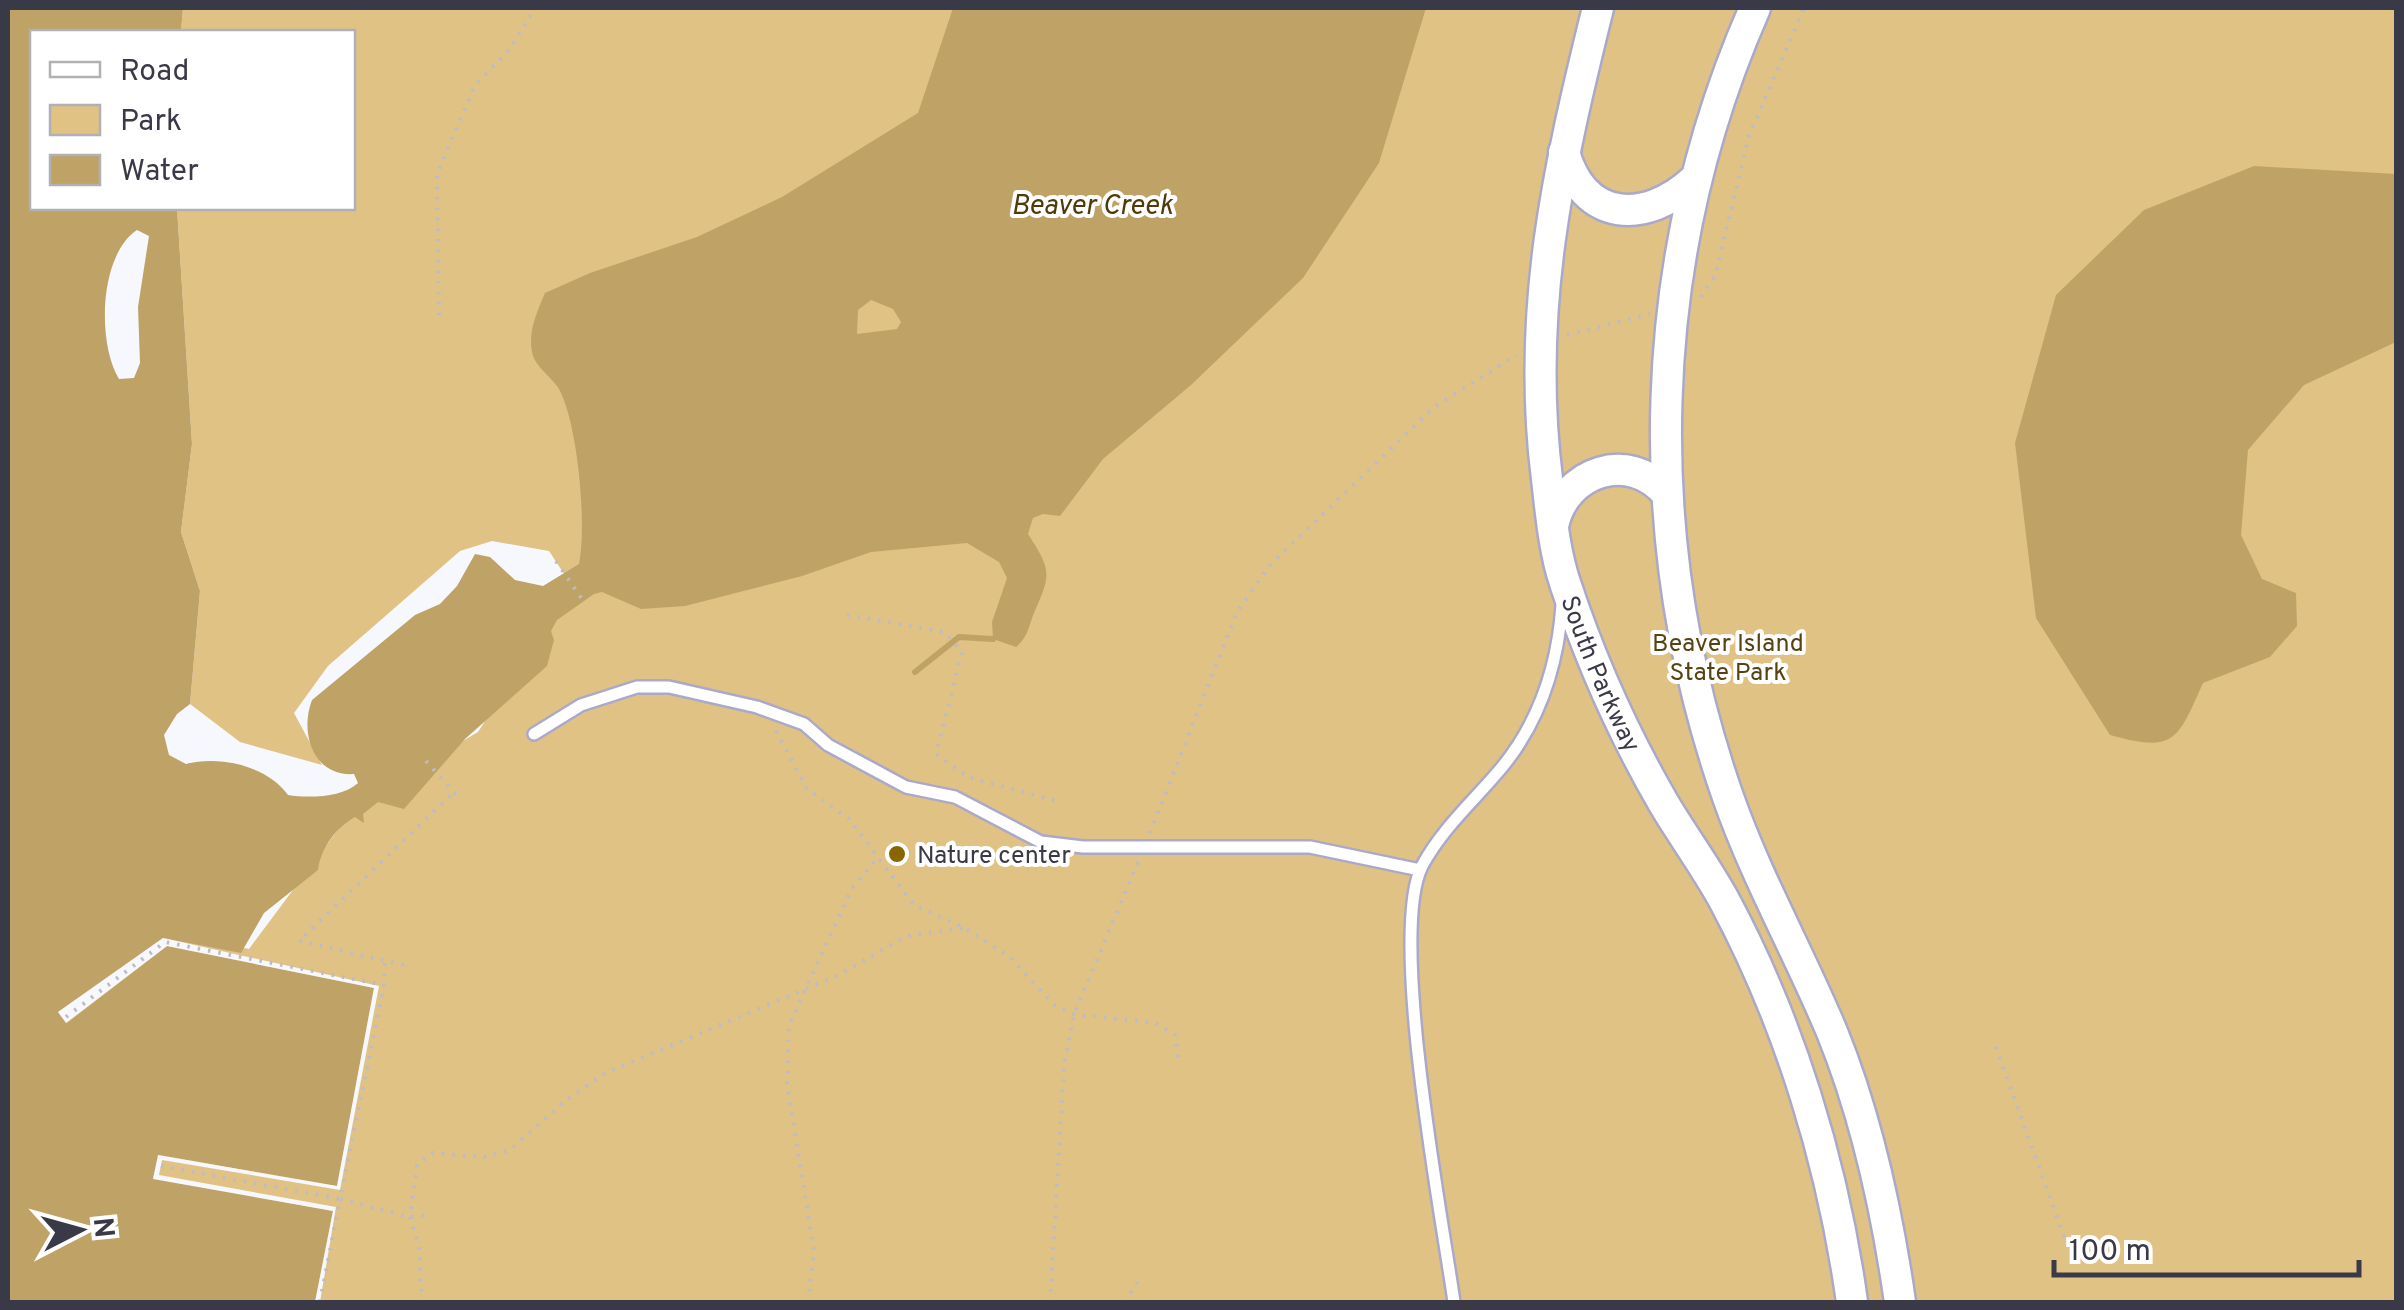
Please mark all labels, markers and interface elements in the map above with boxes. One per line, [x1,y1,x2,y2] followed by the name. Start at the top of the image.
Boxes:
[30,30,355,210] legend
[120,54,189,91] text: Road
[120,104,182,141] text: Park
[120,154,199,191] text: Water
[1011,189,1174,225] water label: Beaver Creek
[1552,592,1646,758] street label: South Parkway
[1652,629,1804,690] park label: Beaver Island State Park
[917,841,1071,873] place label: Nature center
[886,843,908,865] marker: Nature center
[30,1180,130,1280] north arrow
[2054,1215,2359,1277] scale bar
[83,1216,121,1240] text: N
[2069,1234,2151,1271] text: 100 m

